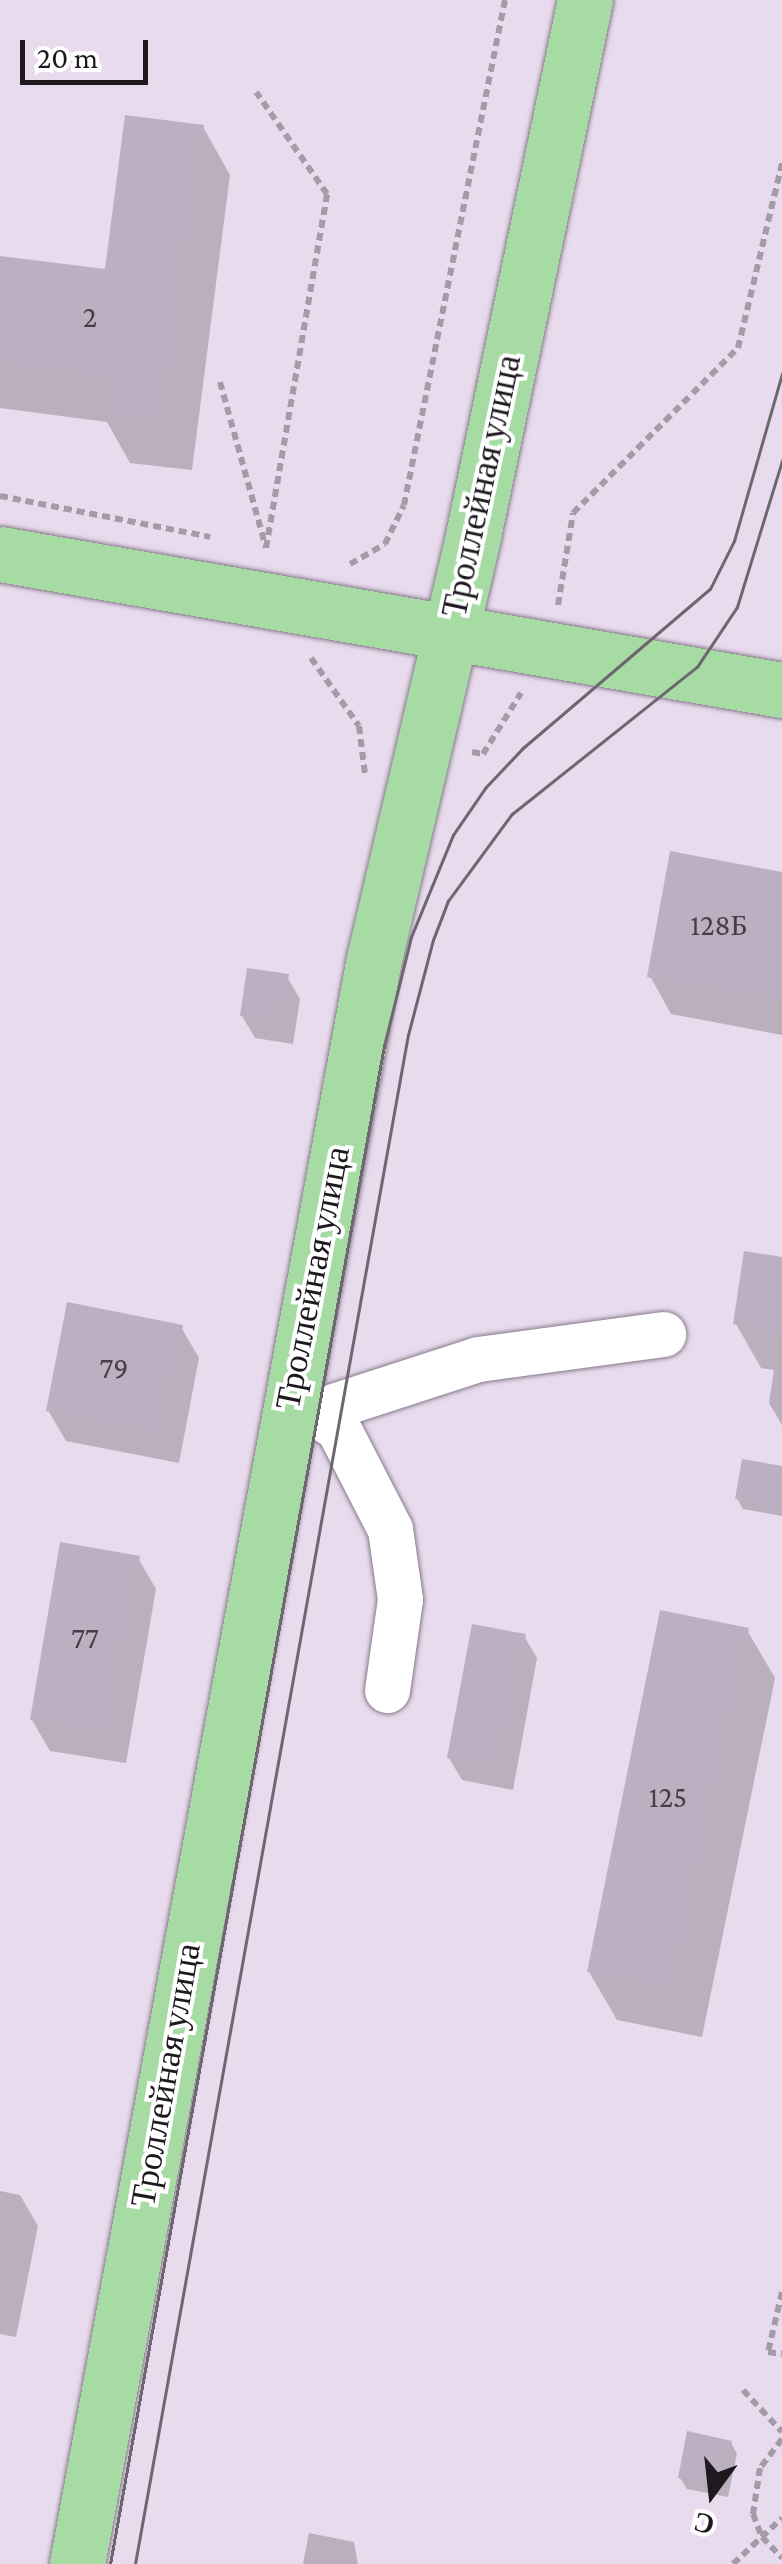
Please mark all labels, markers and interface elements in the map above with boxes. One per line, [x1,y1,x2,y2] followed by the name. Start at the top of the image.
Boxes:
[25,20,152,82] scale bar
[37,41,98,74] text: 20 m
[83,299,97,335] house number: 2
[434,351,530,621] street label: Троллейная улица
[690,907,748,943] house number: 128Б
[267,1143,359,1413] street label: Троллейная улица
[99,1350,129,1386] house number: 79
[71,1620,99,1656] house number: 77
[649,1779,687,1815] house number: 125
[122,1940,210,2210] street label: Троллейная улица
[662,2444,762,2544] north arrow
[690,2506,718,2541] text: С

